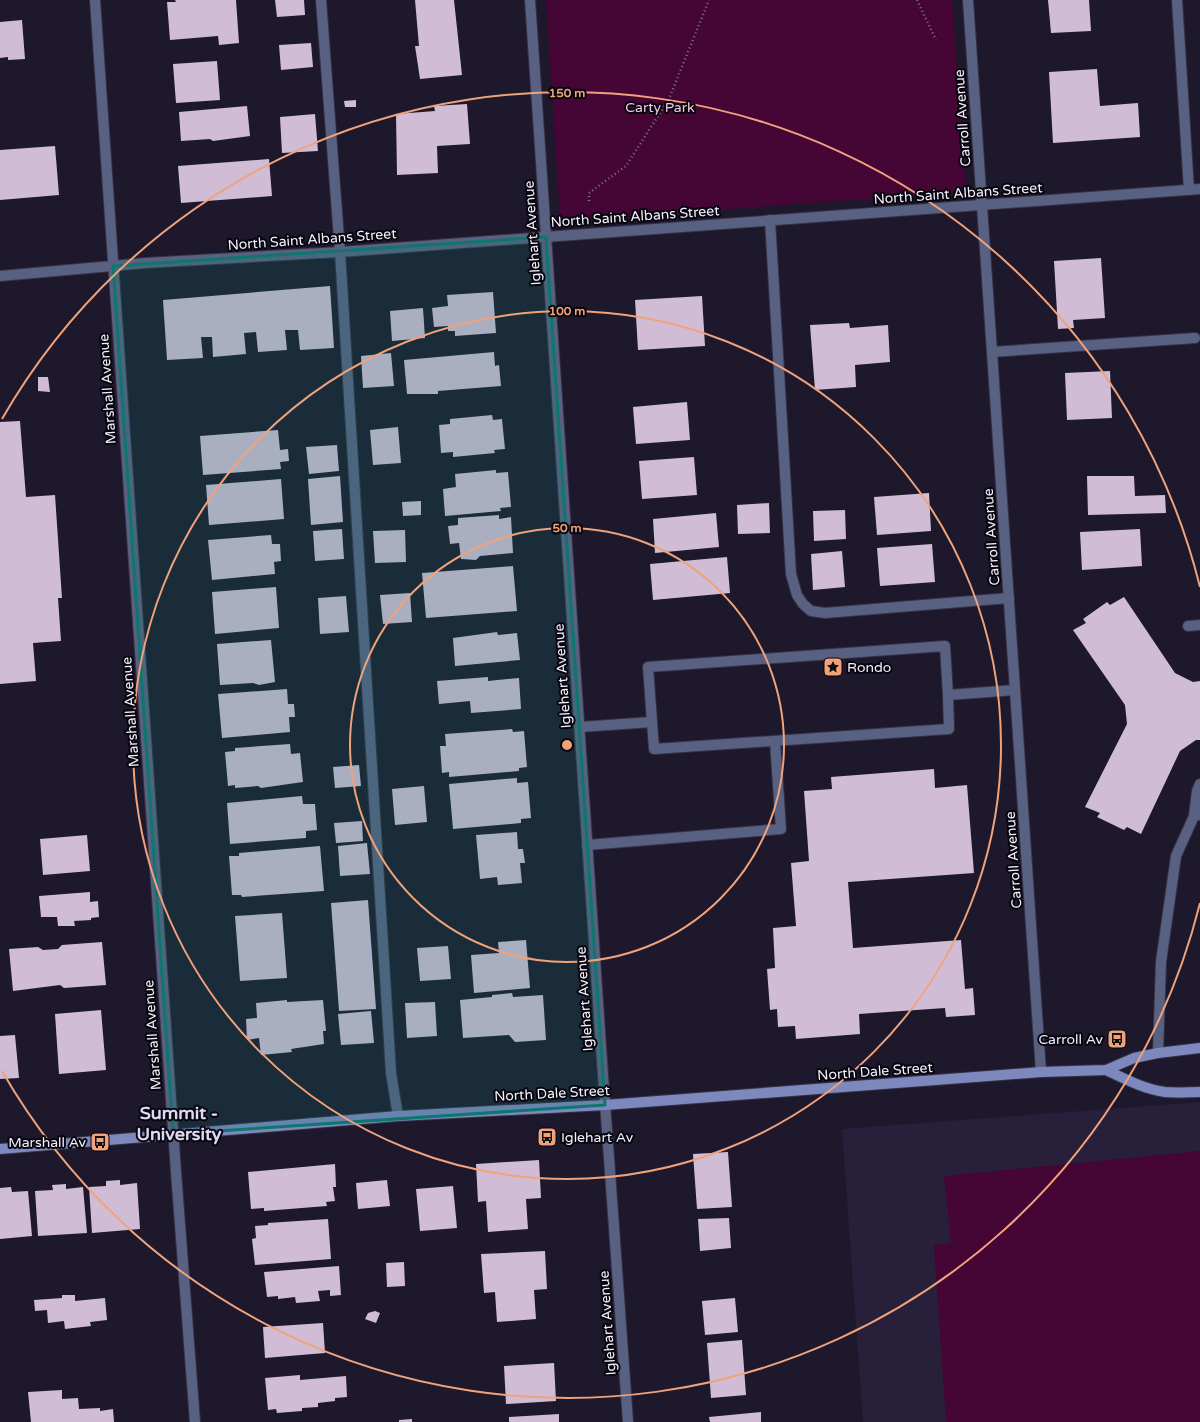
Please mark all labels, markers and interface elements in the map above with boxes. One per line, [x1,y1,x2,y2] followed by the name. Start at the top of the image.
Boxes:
[951,69,974,167] street label: Carroll Avenue
[549,86,585,100] text: 150 m
[625,99,695,116] park label: Carty Park
[873,179,1044,208] street label: North Saint Albans Street
[520,180,545,286] street label: Iglehart Avenue
[550,202,721,231] street label: North Saint Albans Street
[227,225,398,254] street label: North Saint Albans Street
[549,304,585,318] text: 100 m
[95,333,120,445] street label: Marshall Avenue
[980,488,1003,586] street label: Carroll Avenue
[552,521,582,535] text: 50 m
[550,623,575,729] street label: Iglehart Avenue
[118,656,143,768] street label: Marshall Avenue
[822,656,844,678] place icon: Rondo
[847,659,891,676] place label: Rondo
[560,738,574,752] centre of rings
[1002,811,1025,909] street label: Carroll Avenue
[572,946,597,1052] street label: Iglehart Avenue
[140,979,165,1091] street label: Marshall Avenue
[1106,1028,1128,1050] bus stop icon: Carroll Av
[1038,1031,1104,1048] place label: Carroll Av
[817,1059,934,1084] street label: North Dale Street
[494,1082,611,1105] street label: North Dale Street
[137,1102,222,1145] district label: Summit - University
[536,1126,558,1148] bus stop icon: Iglehart Av
[561,1129,634,1146] place label: Iglehart Av
[89,1131,111,1153] bus stop icon: Marshall Av
[8,1134,87,1151] place label: Marshall Av
[595,1270,620,1376] street label: Iglehart Avenue

